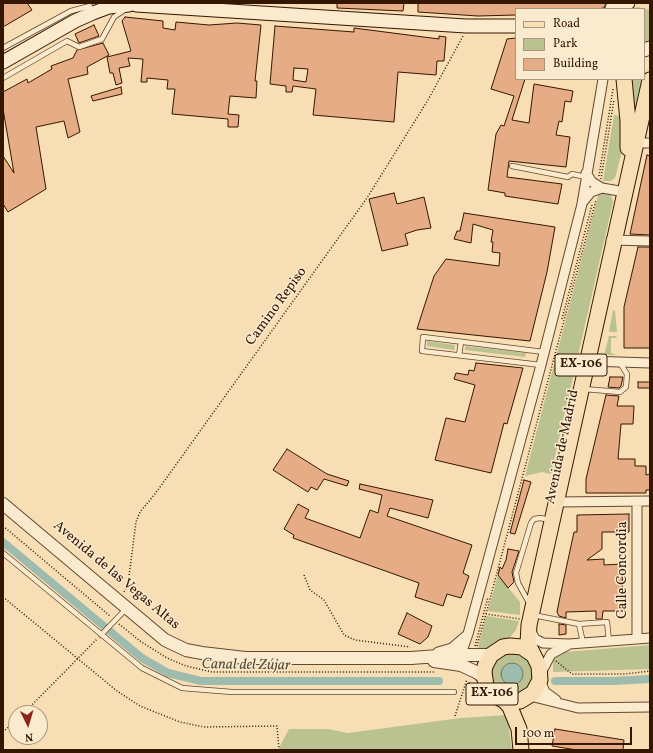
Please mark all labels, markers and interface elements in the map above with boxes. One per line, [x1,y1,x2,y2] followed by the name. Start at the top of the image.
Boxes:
[515,8,645,80] legend
[553,16,580,32] text: Road
[553,36,578,52] text: Park
[553,56,598,72] text: Building
[243,264,311,350] street label: Camino Repiso
[555,354,607,376] road number: EX-106
[543,388,583,506] street label: Avenida de Madrid
[49,518,183,634] street label: Avenida de las Vegas Altas
[615,521,631,619] street label: Calle Concordia
[201,656,291,676] water label: Canal del Zújar
[466,683,518,705] road number: EX-106
[8,705,48,745] north arrow
[517,719,634,745] scale bar
[522,726,554,742] text: 100 m
[24,729,34,744] text: N

